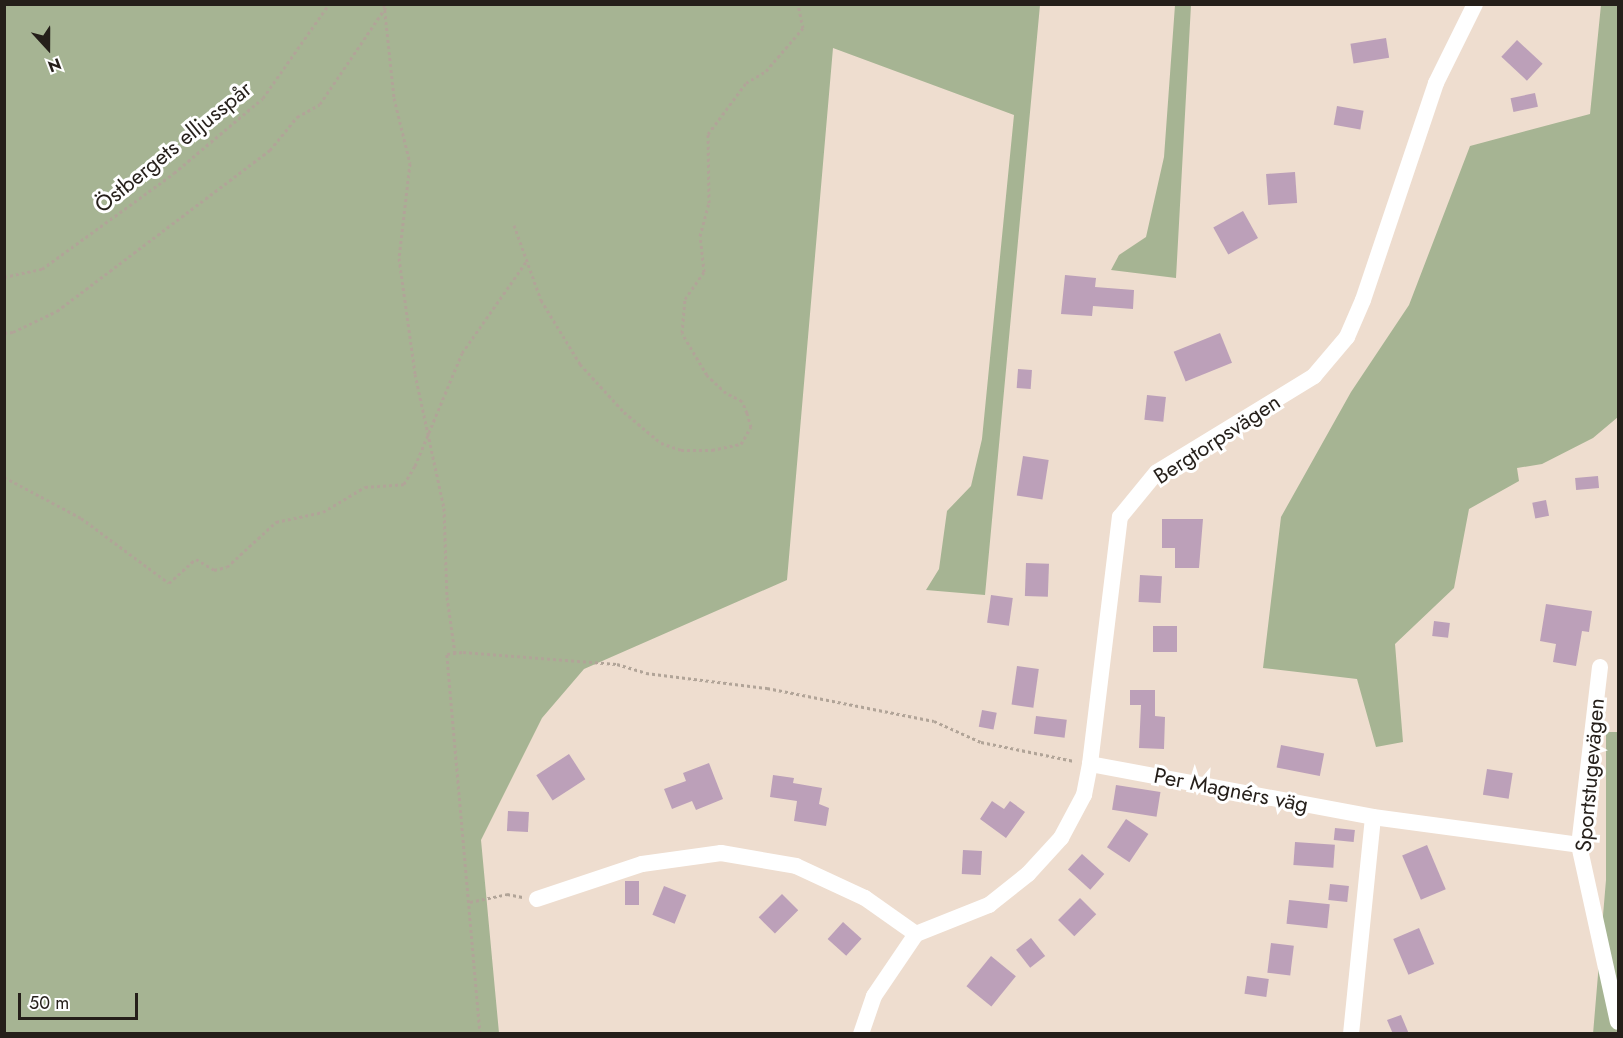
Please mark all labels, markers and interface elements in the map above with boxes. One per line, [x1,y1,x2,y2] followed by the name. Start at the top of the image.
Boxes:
[18,18,78,78] north arrow
[45,52,65,78] text: N
[89,76,257,218] street label: Östbergets elljusspår
[1149,388,1285,490] street label: Bergtorpsvägen
[1570,697,1610,853] street label: Sportstugevägen
[1152,762,1310,818] street label: Per Magnérs väg
[21,981,141,1019] scale bar
[29,990,69,1016] text: 50 m

